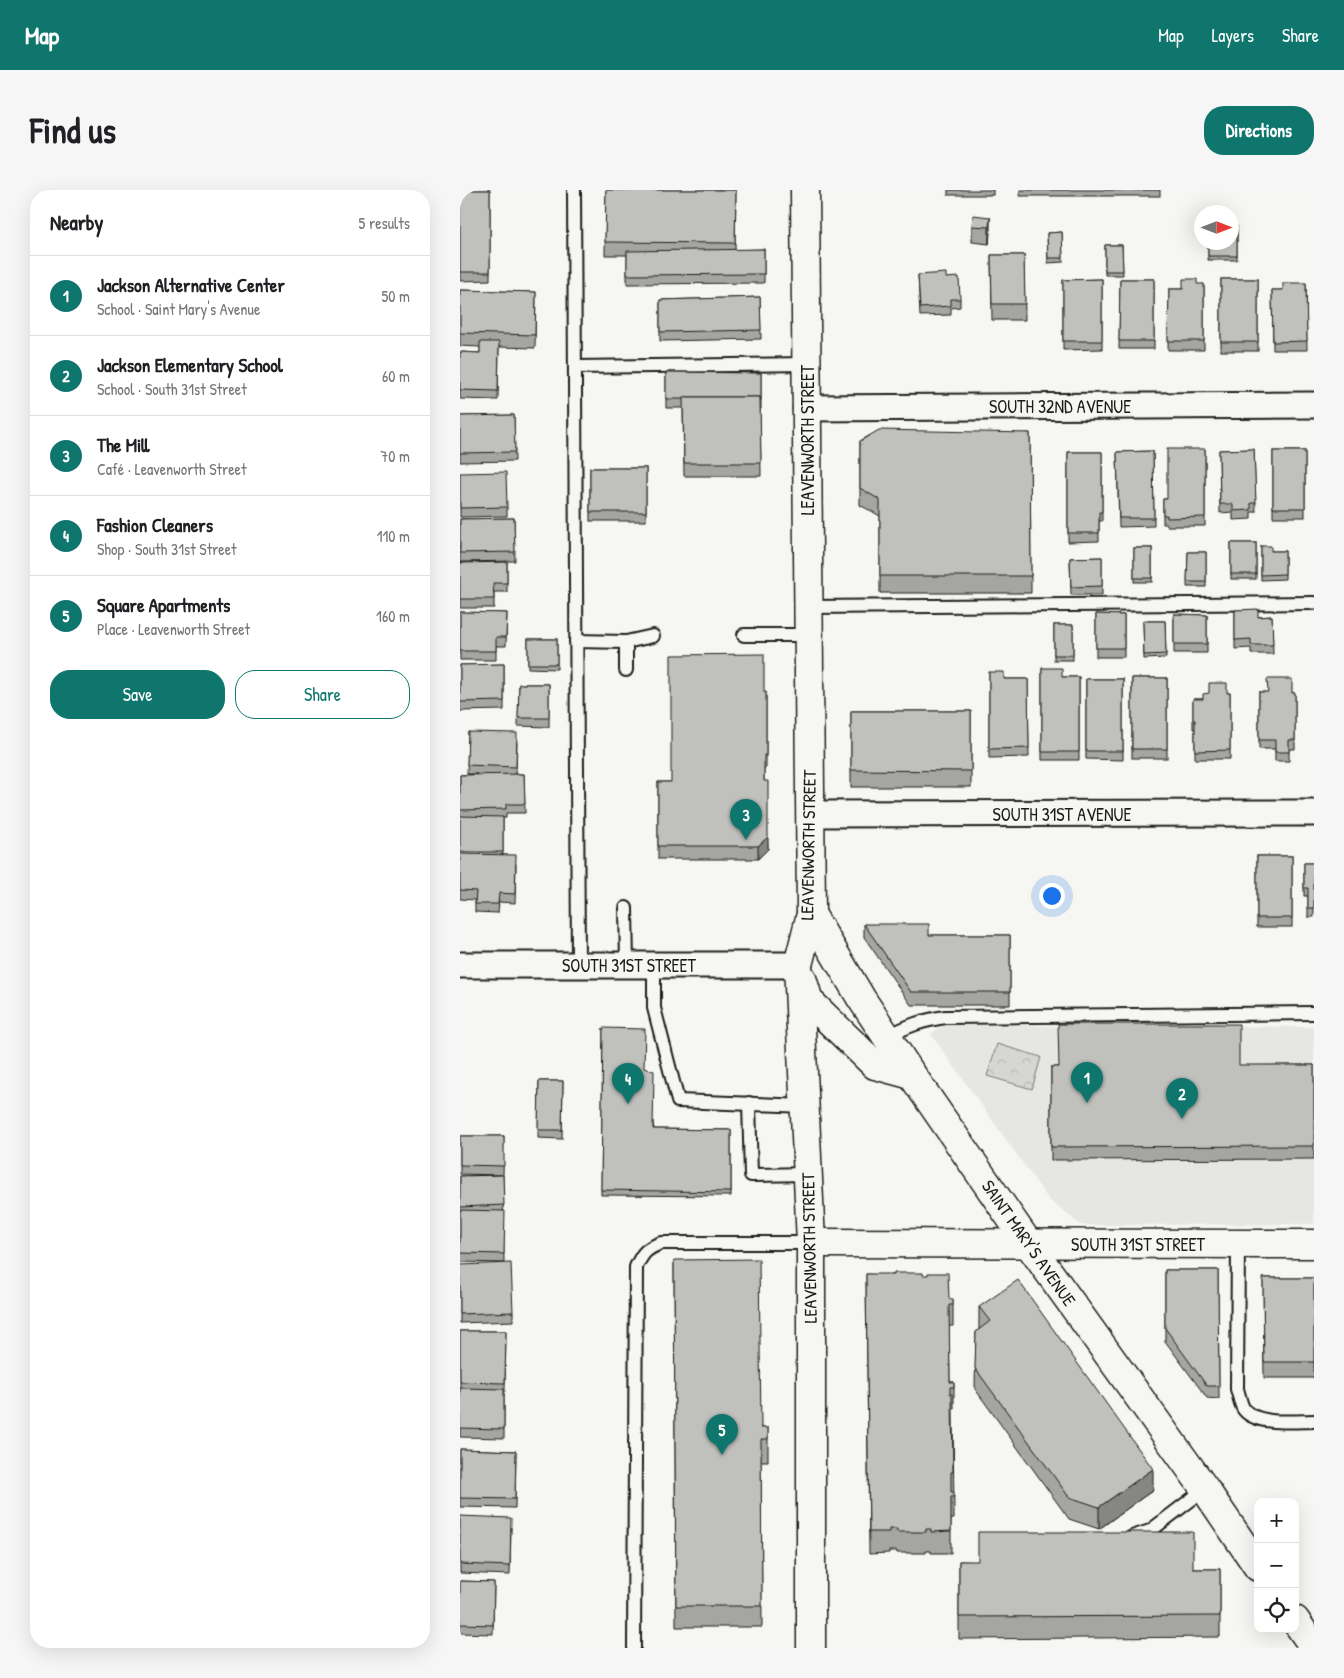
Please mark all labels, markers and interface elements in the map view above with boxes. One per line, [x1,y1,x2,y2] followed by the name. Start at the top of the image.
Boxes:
[25,19,59,51] text: Map
[1158,23,1184,48] text: Map
[1212,23,1254,48] text: Layers
[1282,23,1319,48] text: Share
[1204,106,1314,155] button: Directions
[30,107,116,154] text: Find us
[1194,205,1239,250] north arrow
[50,208,103,237] text: Nearby
[359,212,410,234] text: 5 results
[97,272,285,298] text: Jackson Alternative Center
[63,285,69,307] text: 1
[382,285,410,307] text: 50 m
[97,298,260,320] text: School · Saint Mary's Avenue
[97,352,283,378] text: Jackson Elementary School
[795,364,820,515] street label: LEAVENWORTH STREET
[62,365,70,387] text: 2
[382,365,410,387] text: 60 m
[97,378,247,400] text: School · South 31st Street
[989,394,1131,419] street label: SOUTH 32ND AVENUE
[97,432,150,458] text: The Mill
[62,445,70,467] text: 3
[380,445,410,467] text: 70 m
[97,458,246,480] text: Café · Leavenworth Street
[97,512,213,538] text: Fashion Cleaners
[63,525,69,547] text: 4
[377,525,410,547] text: 110 m
[97,538,237,560] text: Shop · South 31st Street
[97,592,230,618] text: Square Apartments
[63,605,69,627] text: 5
[376,605,410,627] text: 160 m
[97,618,250,640] text: Place · Leavenworth Street
[50,670,225,719] button: Save
[235,670,410,719] button: Share
[794,769,822,920] street label: LEAVENWORTH STREET
[730,799,762,840] pin: 3
[993,802,1131,827] street label: SOUTH 31ST AVENUE
[1039,883,1065,909] your location
[562,953,696,978] street label: SOUTH 31ST STREET
[1071,1062,1103,1103] pin: 1
[612,1063,644,1104] pin: 4
[1166,1078,1198,1119] pin: 2
[795,1172,823,1323] street label: LEAVENWORTH STREET
[976,1175,1082,1311] street label: SAINT MARY'S AVENUE
[1071,1232,1205,1257] street label: SOUTH 31ST STREET
[706,1414,738,1455] pin: 5
[1254,1498,1299,1633] map controls
[1254,1498,1299,1543] button: +
[1254,1543,1299,1588] button: −
[1254,1588,1299,1633] button: locate

